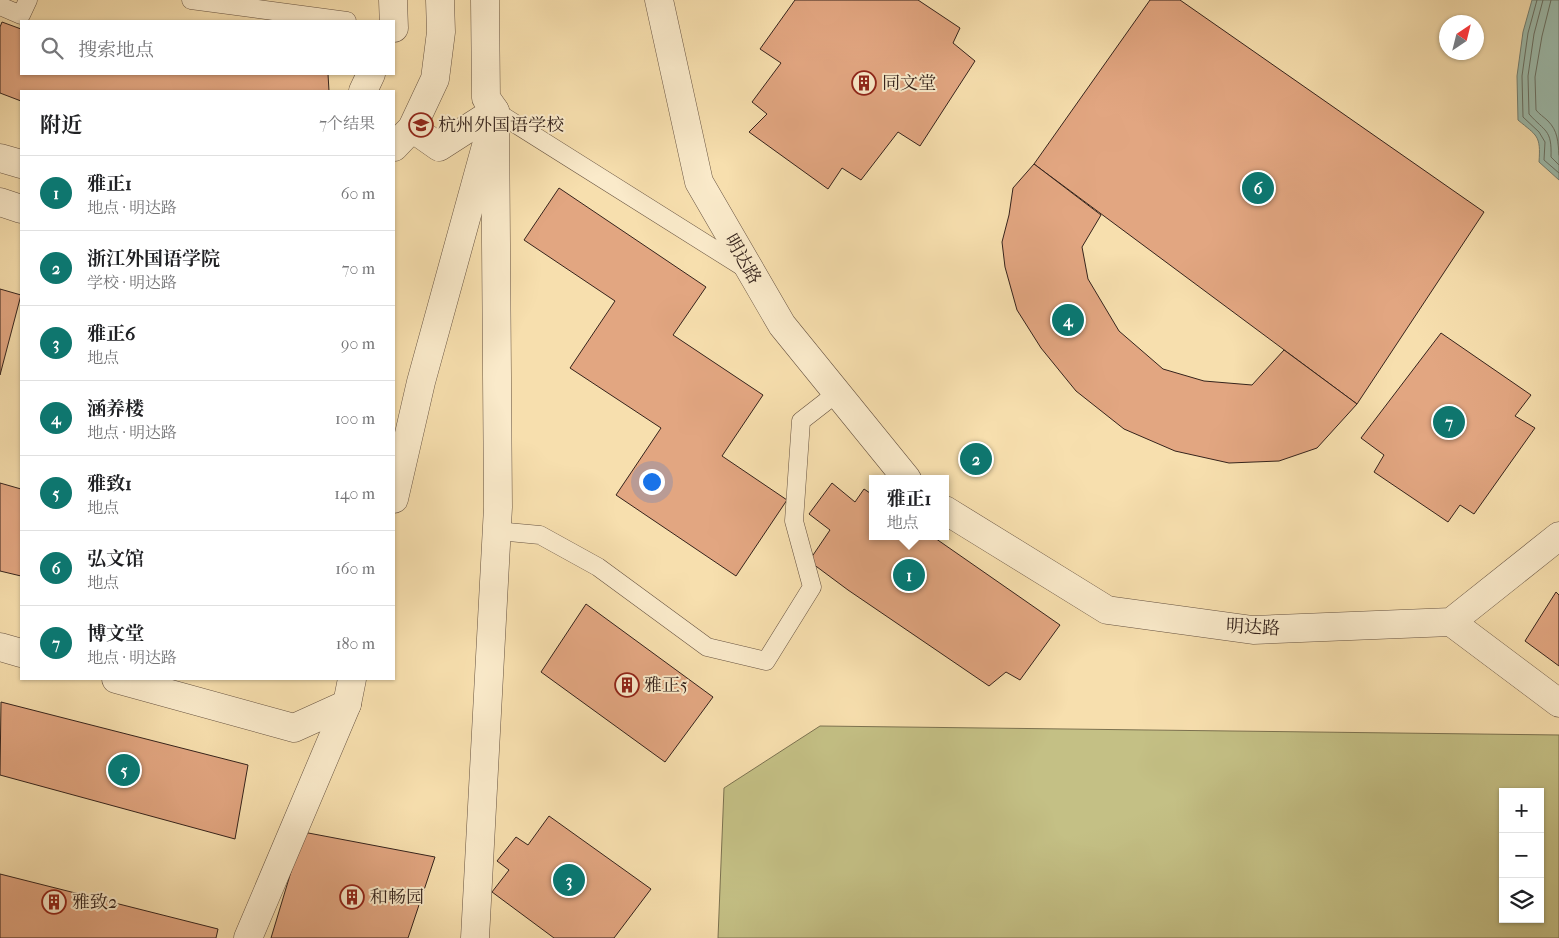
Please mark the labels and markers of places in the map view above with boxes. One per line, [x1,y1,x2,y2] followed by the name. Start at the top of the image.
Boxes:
[851,70,877,96] building icon: 同文堂
[882,73,936,94] place label: 同文堂
[408,112,434,138] school or university icon: 杭州外国语学校
[438,115,564,136] place label: 杭州外国语学校
[1242,169,1274,207] pin: 6
[1052,301,1084,339] pin: 4
[1433,403,1465,441] pin: 7
[960,440,992,478] pin: 2
[893,556,925,594] pin: 1
[614,672,640,698] building icon: 雅正5
[644,675,688,696] place label: 雅正5
[108,751,140,789] pin: 5
[553,861,585,899] pin: 3
[339,884,365,910] building icon: 和畅园
[370,887,424,908] place label: 和畅园
[41,889,67,915] building icon: 雅致2
[72,892,117,913] place label: 雅致2

